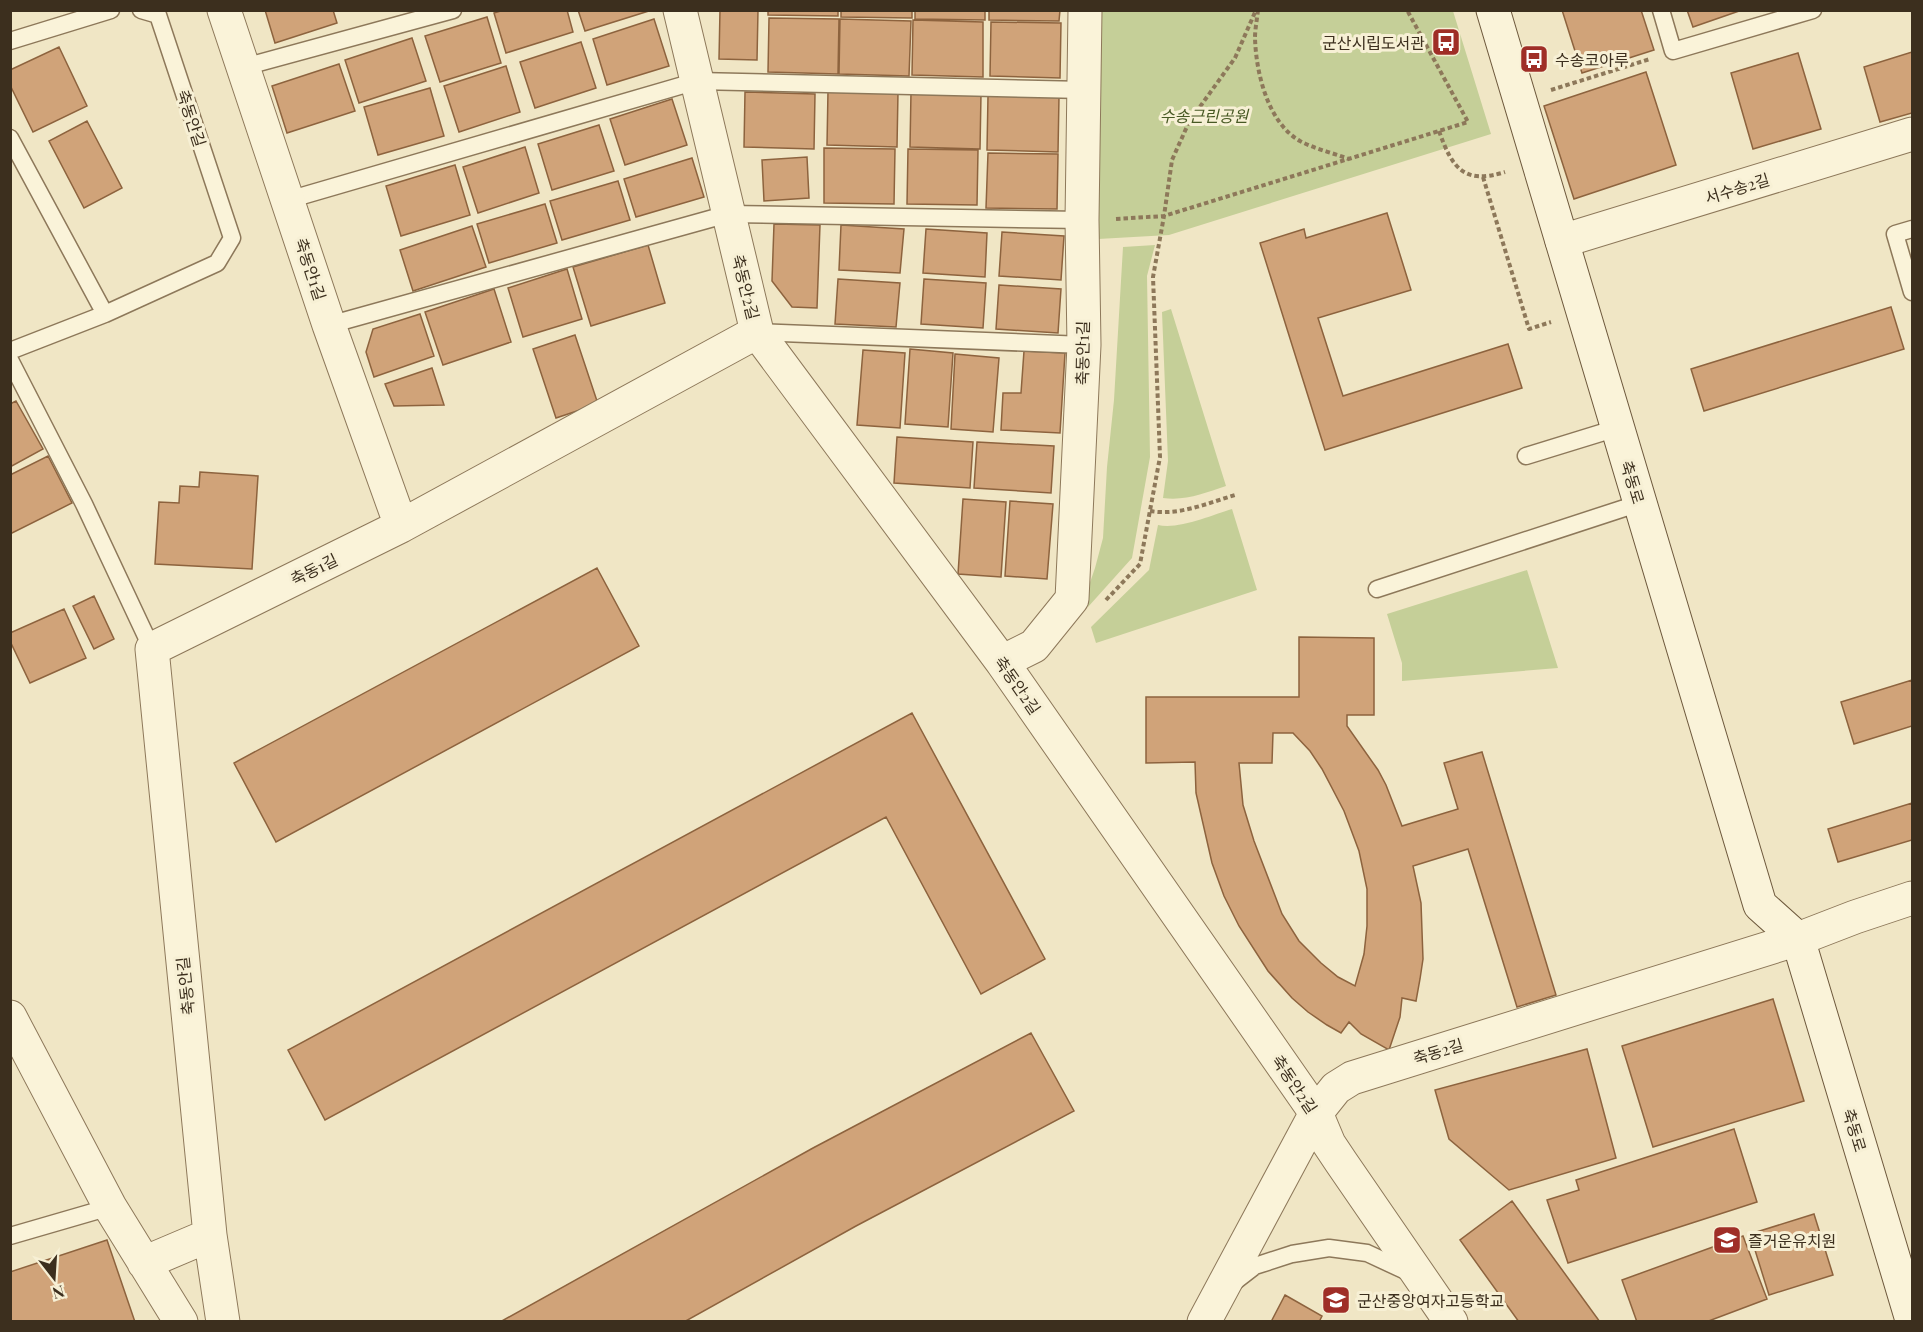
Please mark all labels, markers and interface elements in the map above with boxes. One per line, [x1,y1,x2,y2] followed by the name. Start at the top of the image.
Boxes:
[1430,26,1462,58] bus stop icon: 군산시립도서관
[1322,32,1425,53] place label: 군산시립도서관
[1518,43,1550,75] bus stop icon: 수송코아루
[1555,49,1629,70] place label: 수송코아루
[173,87,211,149] street label: 축동안길
[1160,105,1249,126] park label: 수송근린공원
[1702,168,1772,208] street label: 서수송2길
[291,235,331,303] street label: 축동안1길
[728,252,764,322] street label: 축동안2길
[1071,320,1093,386] street label: 축동안1길
[1617,458,1650,506] street label: 축동로
[287,549,341,589] street label: 축동1길
[990,652,1046,718] street label: 축동안2길
[171,956,199,1016] street label: 축동안길
[1410,1033,1466,1069] street label: 축동2길
[1268,1051,1322,1117] street label: 축동안2길
[1839,1106,1872,1154] street label: 축동로
[1711,1224,1743,1256] school or university icon: 즐거운유치원
[1748,1230,1836,1251] place label: 즐거운유치원
[24,1248,84,1308] north arrow
[50,1281,67,1305] text: N
[1320,1284,1352,1316] school or university icon: 군산중앙여자고등학교
[1357,1290,1504,1311] place label: 군산중앙여자고등학교

